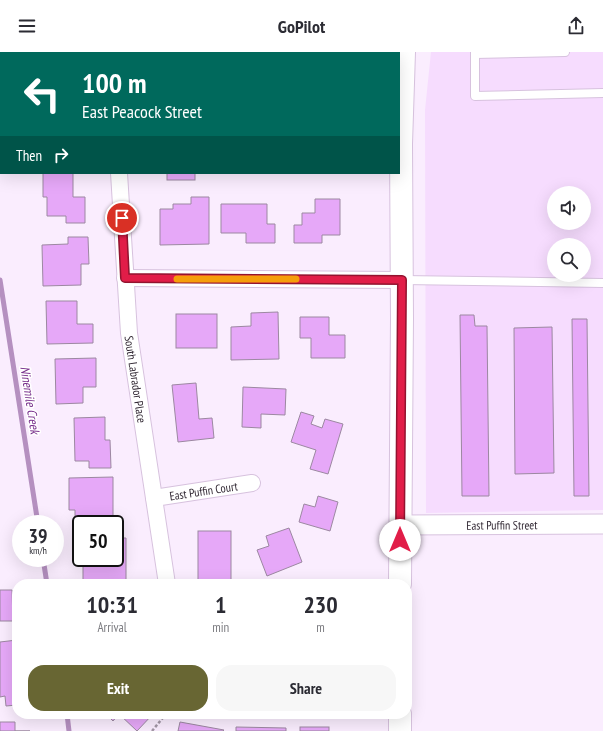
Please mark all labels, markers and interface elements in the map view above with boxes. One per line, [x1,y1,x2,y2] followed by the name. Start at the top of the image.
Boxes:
[16,15,38,37] icon: menu
[278,15,325,38] text: GoPilot
[565,15,587,37] icon: share
[82,64,146,101] text: 100 m
[16,68,68,120] icon: left
[82,100,202,123] text: East Peacock Street
[50,144,72,166] icon: right
[16,146,42,165] text: Then
[547,186,591,282] map controls
[547,186,591,230] button: sound
[105,201,139,235] pin
[111,207,133,229] icon: arrive
[547,238,591,282] button: search
[122,335,150,424] street label: South Labrador Place
[16,365,44,437] water label: Ninemile Creek
[168,478,239,503] street label: East Puffin Court
[72,515,124,567] speed limit sign: 50
[466,517,538,532] street label: East Puffin Street
[379,519,421,561] position arrow
[28,523,48,549] text: 39
[29,544,47,557] text: km/h
[86,589,138,620] text: 10:31
[215,589,226,620] text: 1
[303,589,338,620] text: 230
[97,619,127,636] text: Arrival
[212,619,229,636] text: min
[316,619,325,636] text: m
[28,665,208,711] button: Exit
[216,665,396,711] button: Share

